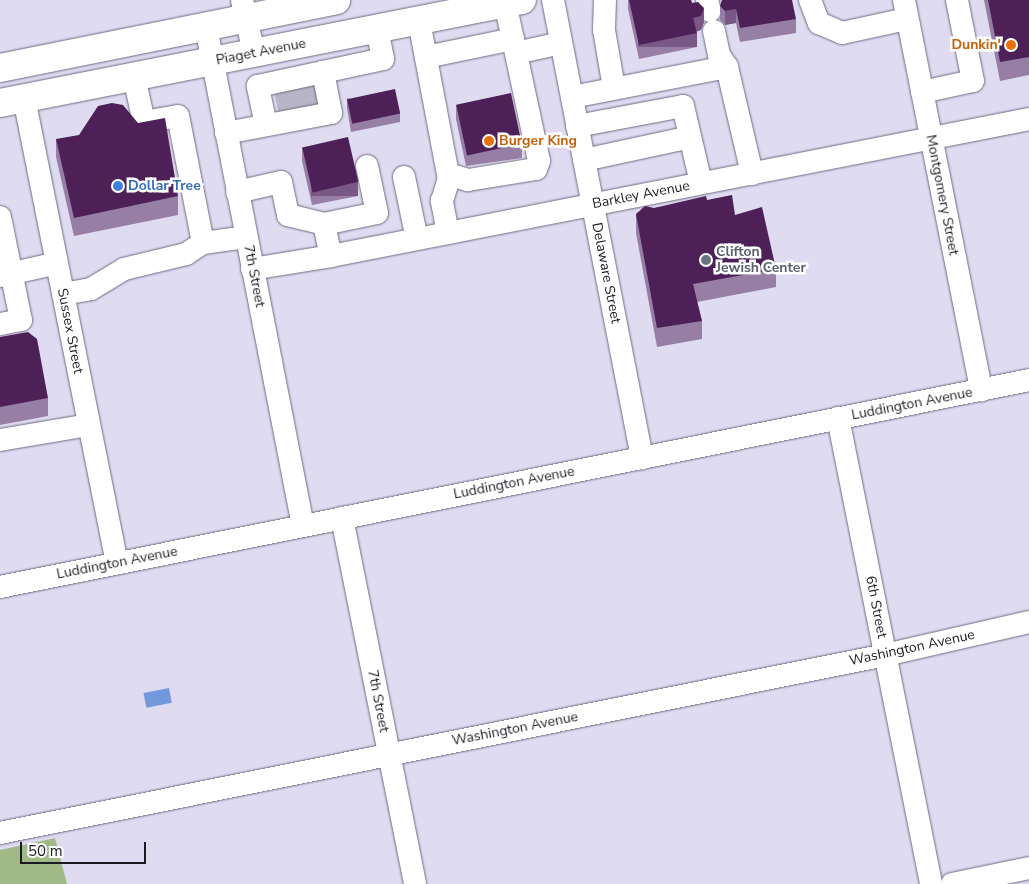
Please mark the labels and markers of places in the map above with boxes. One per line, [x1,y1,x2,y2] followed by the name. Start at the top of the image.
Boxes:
[951,37,1001,53] place label: Dunkin'
[1005,39,1017,51] marker: Dunkin'
[499,133,577,149] place label: Burger King
[483,135,495,147] marker: Burger King
[128,178,201,194] place label: Dollar Tree
[112,180,124,192] marker: Dollar Tree
[716,244,806,276] place label: Clifton Jewish Center
[700,254,712,266] marker: Clifton Jewish Center

